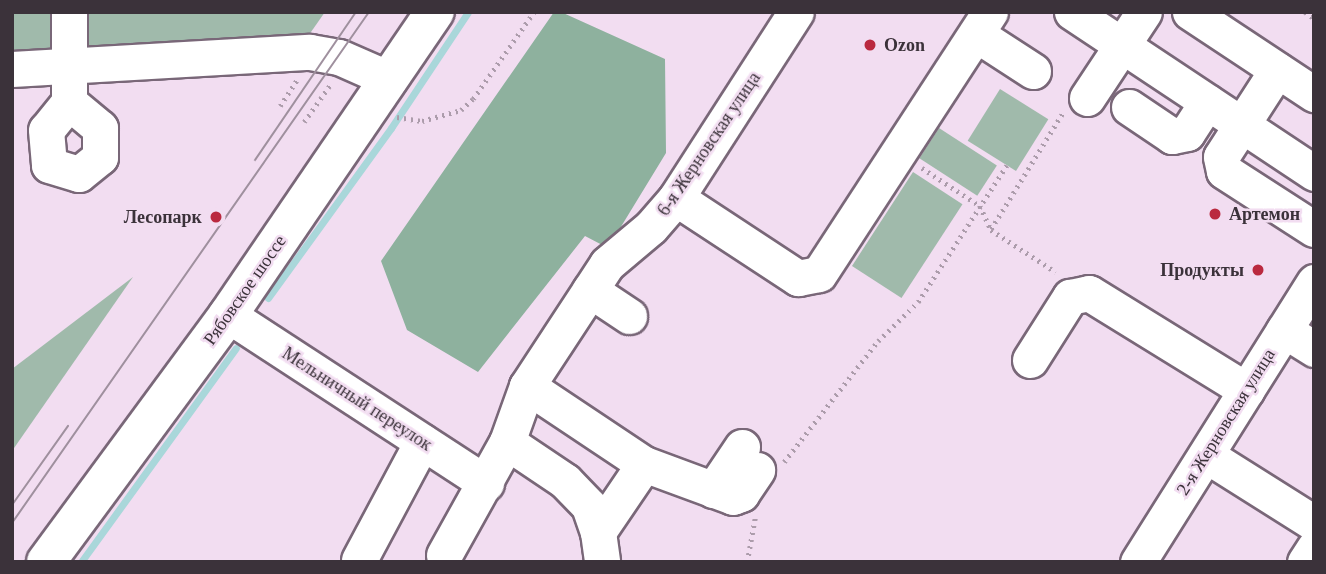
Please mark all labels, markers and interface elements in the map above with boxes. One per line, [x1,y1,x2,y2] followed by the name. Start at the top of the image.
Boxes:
[884,34,925,56] place label: Ozon
[862,37,878,53] marker: Ozon
[653,68,765,220] street label: 6-я Жерновская улица
[1229,203,1300,225] place label: Артемон
[124,206,202,228] place label: Лесопарк
[1207,206,1223,222] marker: Артемон
[208,209,224,225] marker: Лесопарк
[199,231,291,349] street label: Рябовское шоссе
[1160,259,1244,281] place label: Продукты
[1250,262,1266,278] marker: Продукты
[278,342,436,456] street label: Мельничный переулок
[1172,345,1280,499] street label: 2-я Жерновская улица

